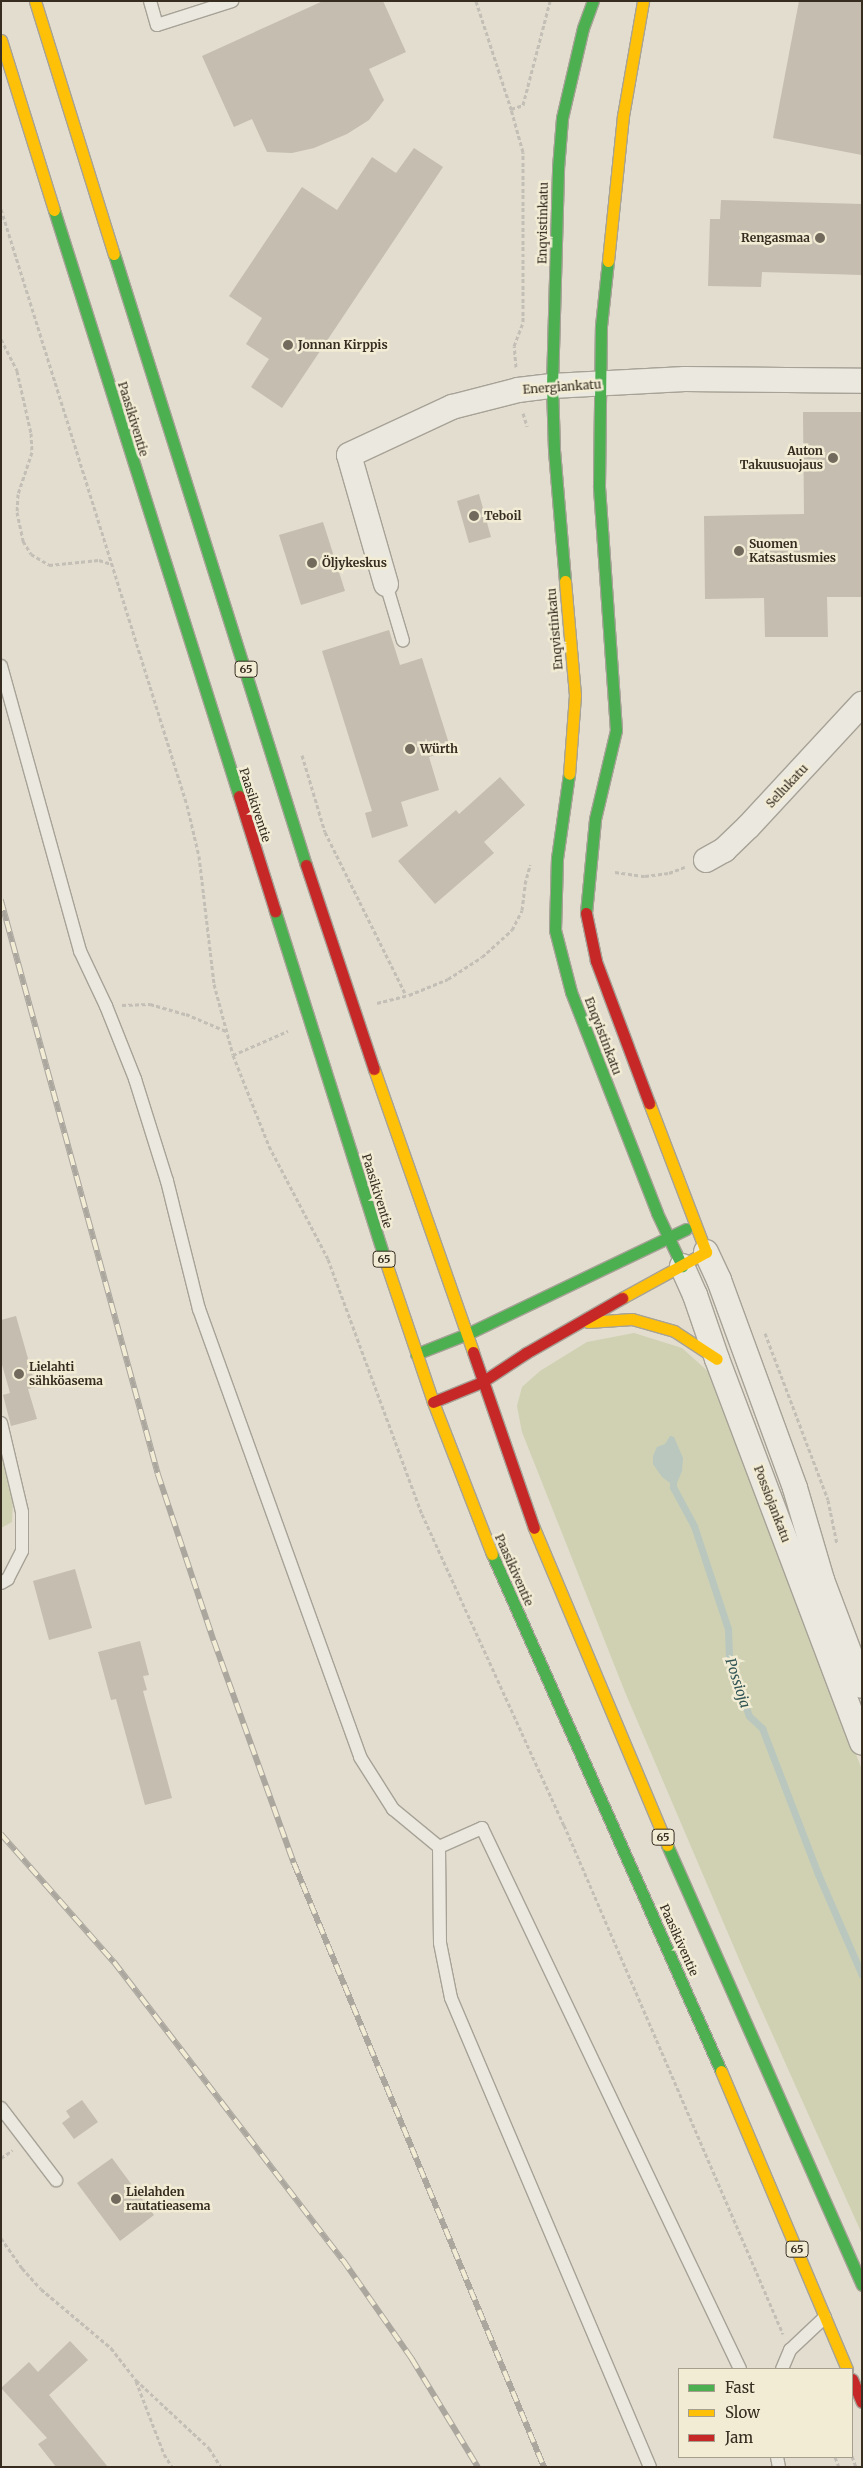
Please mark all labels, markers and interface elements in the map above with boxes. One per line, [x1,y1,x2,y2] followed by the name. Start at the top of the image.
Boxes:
[535,182,551,264] street label: Enqvistinkatu
[741,231,810,245] place label: Rengasmaa
[814,232,826,244] marker: Rengasmaa
[298,338,388,352] place label: Jonnan Kirppis
[282,339,294,351] marker: Jonnan Kirppis
[522,377,602,397] street label: Energiankatu
[115,380,151,458] street label: Paasikiventie
[740,444,823,472] place label: Auton Takuusuojaus
[827,452,839,464] marker: Auton Takuusuojaus
[484,509,521,523] place label: Teboil
[468,510,480,522] marker: Teboil
[749,537,836,565] place label: Suomen Katsastusmies
[733,545,745,557] marker: Suomen Katsastusmies
[322,556,387,570] place label: Öljykeskus
[306,557,318,569] marker: Öljykeskus
[544,587,566,671] street label: Enqvistinkatu
[234,661,258,678] road number: 65
[420,742,458,756] place label: Würth
[404,743,416,755] marker: Würth
[763,761,811,811] street label: Sellukatu
[236,766,274,844] street label: Paasikiventie
[582,995,624,1077] street label: Enqvistinkatu
[359,1152,395,1230] street label: Paasikiventie
[372,1250,396,1268] road number: 65
[29,1360,103,1388] place label: Lielahti sähköasema
[13,1368,25,1380] marker: Lielahti sähköasema
[751,1464,793,1544] street label: Possiojankatu
[492,1532,536,1608] street label: Paasikiventie
[722,1656,754,1710] water label: Possioja
[650,1828,676,1845] road number: 65
[657,1902,701,1978] street label: Paasikiventie
[126,2185,211,2213] place label: Lielahden rautatieasema
[110,2193,122,2205] marker: Lielahden rautatieasema
[784,2240,810,2258] road number: 65
[678,2368,853,2458] legend
[725,2378,755,2397] text: Fast
[725,2403,760,2422] text: Slow
[725,2428,753,2447] text: Jam

